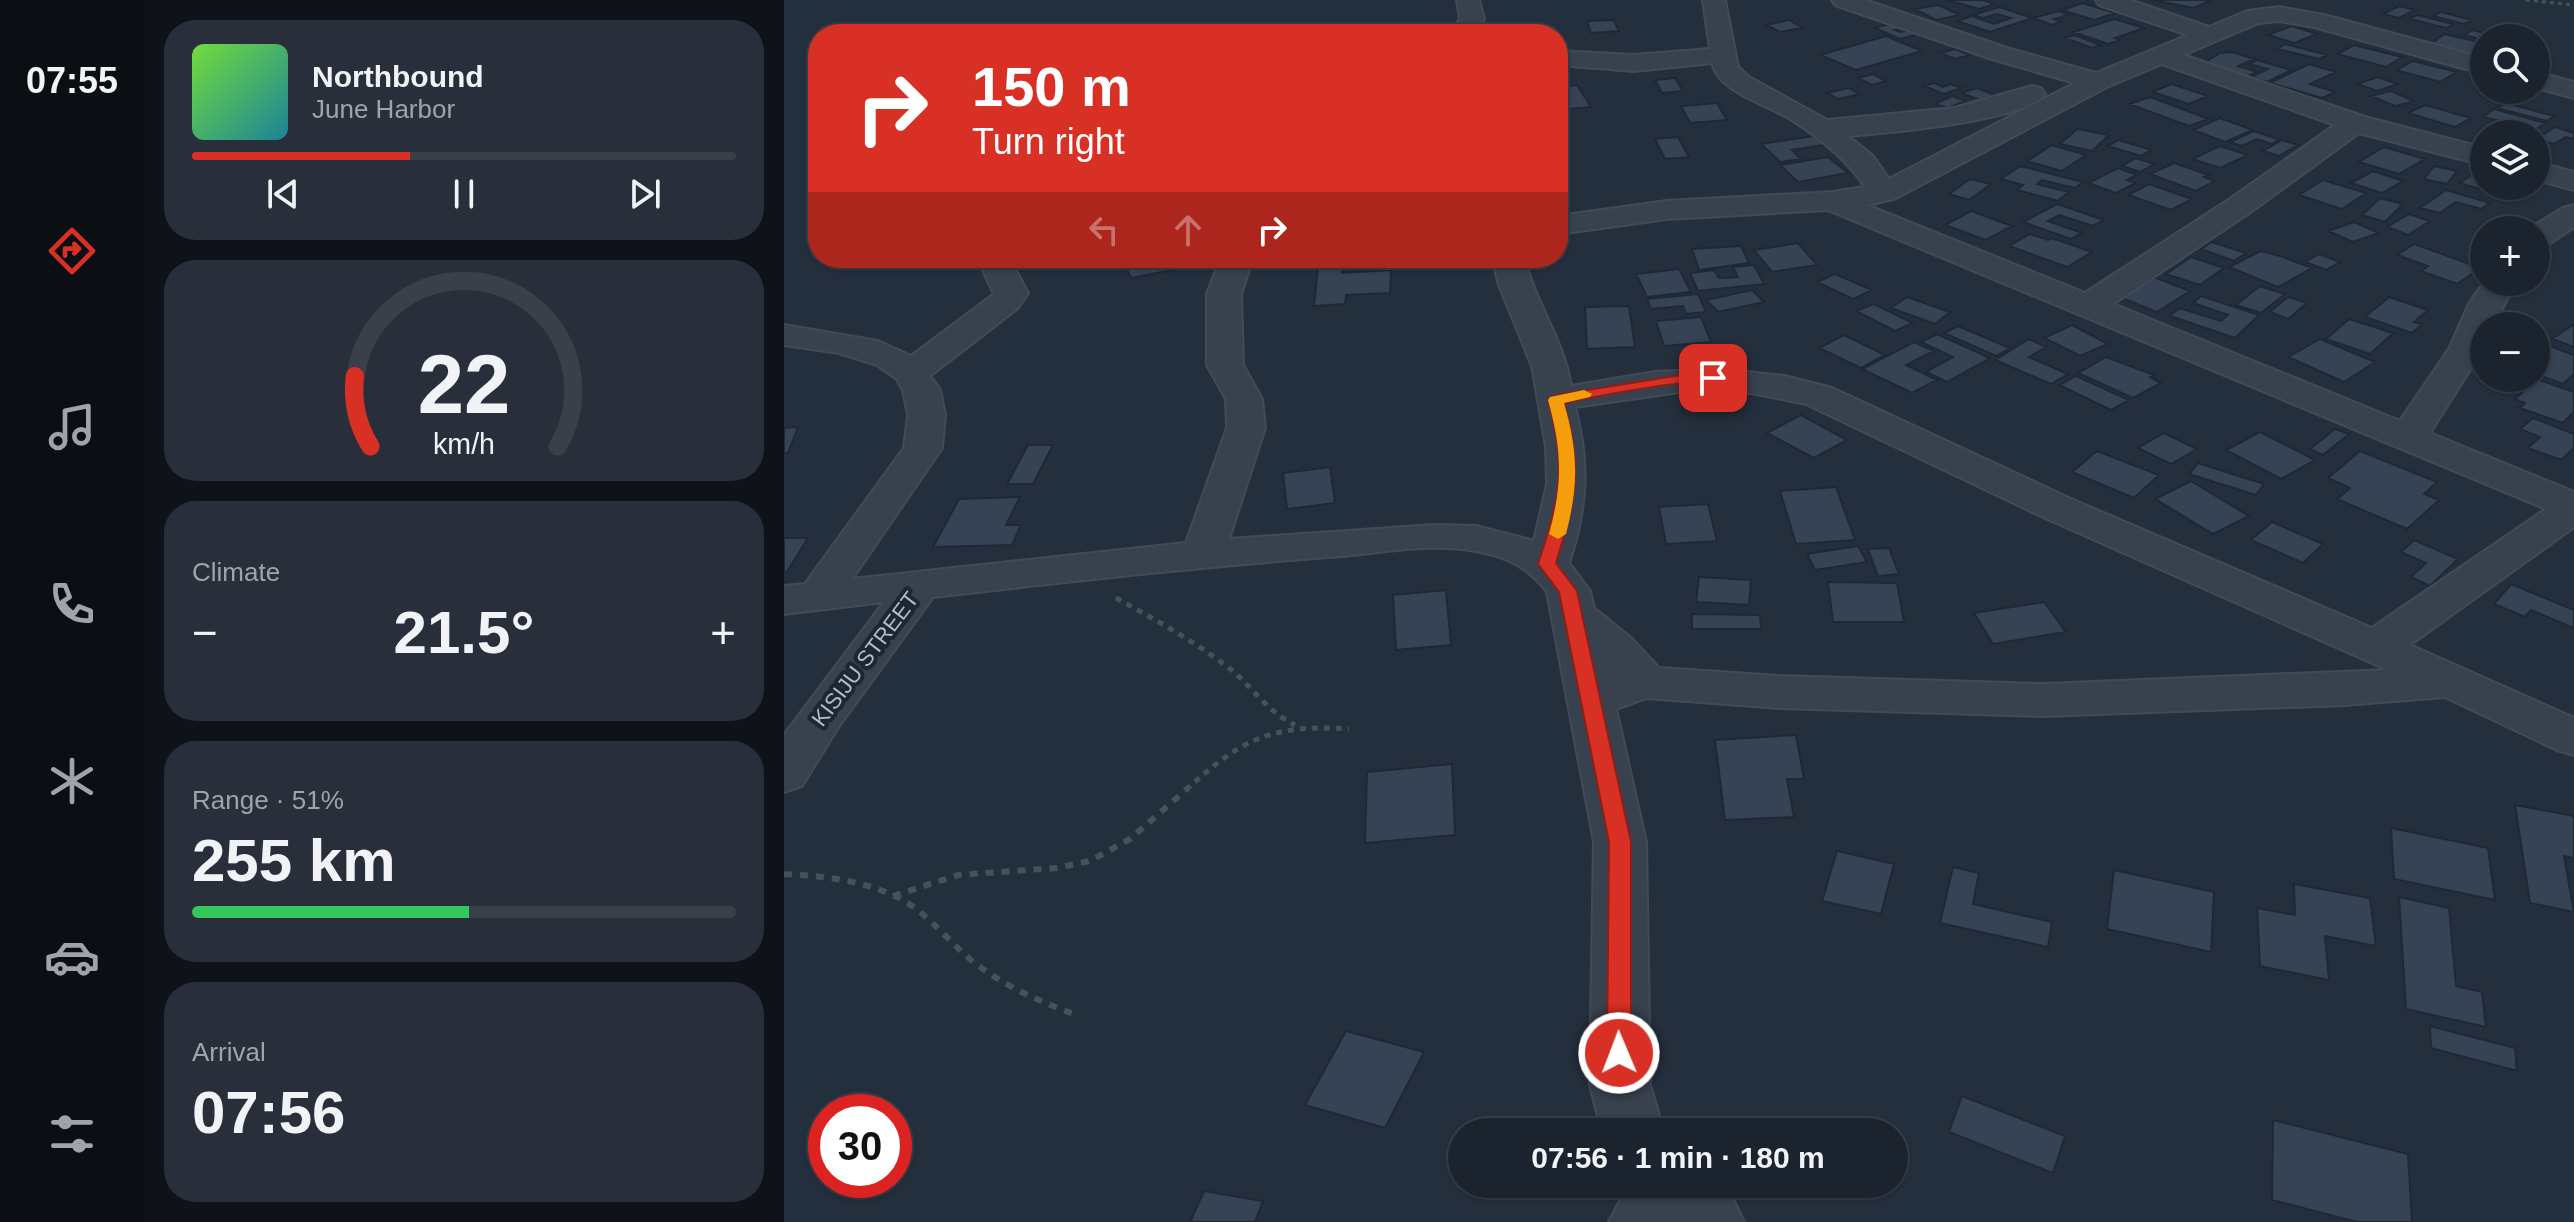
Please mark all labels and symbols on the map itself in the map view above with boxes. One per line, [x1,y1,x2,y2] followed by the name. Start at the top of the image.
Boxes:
[1679,344,1747,412] pin
[806,587,924,731] street label: KISIJU STREET
[1577,1011,1661,1095] position arrow
[808,1094,912,1198] speed limit sign: 30

